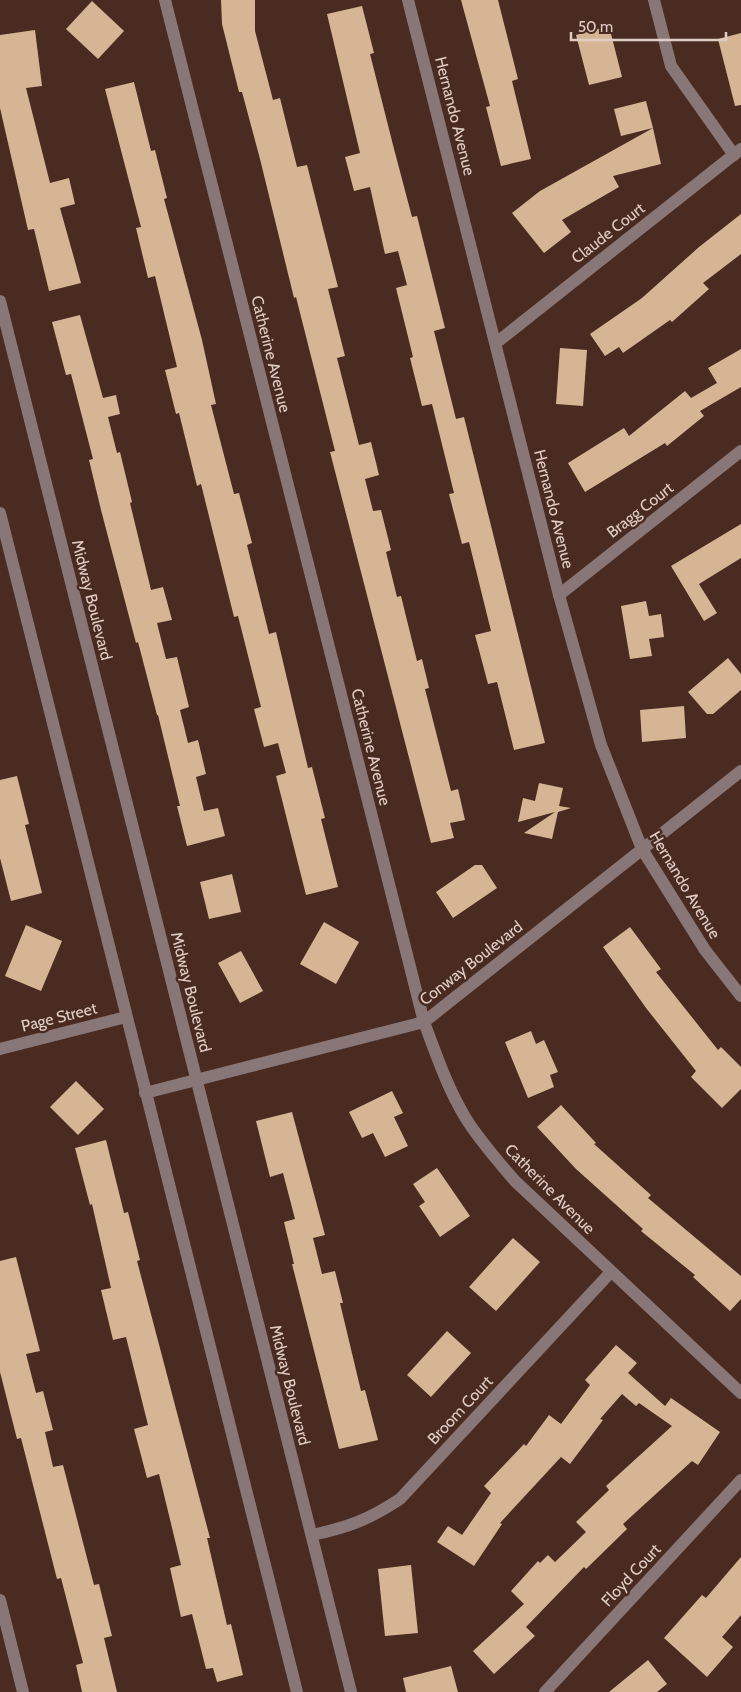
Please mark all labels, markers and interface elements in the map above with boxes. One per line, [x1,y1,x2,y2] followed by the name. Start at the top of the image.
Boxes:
[571,10,726,42] scale bar
[578,18,613,36] text: 50 m
[431,55,479,177] street label: Hernando Avenue
[568,198,649,267] street label: Claude Court
[247,294,295,414] street label: Catherine Avenue
[530,448,578,570] street label: Hernando Avenue
[603,478,677,542] street label: Bragg Court
[68,538,116,662] street label: Midway Boulevard
[347,687,395,807] street label: Catherine Avenue
[645,828,725,942] street label: Hernando Avenue
[416,917,526,1009] street label: Conway Boulevard
[167,930,215,1054] street label: Midway Boulevard
[19,998,99,1036] street label: Page Street
[501,1140,599,1238] street label: Catherine Avenue
[266,1323,314,1447] street label: Midway Boulevard
[423,1371,497,1448] street label: Broom Court
[597,1539,665,1610] street label: Floyd Court

